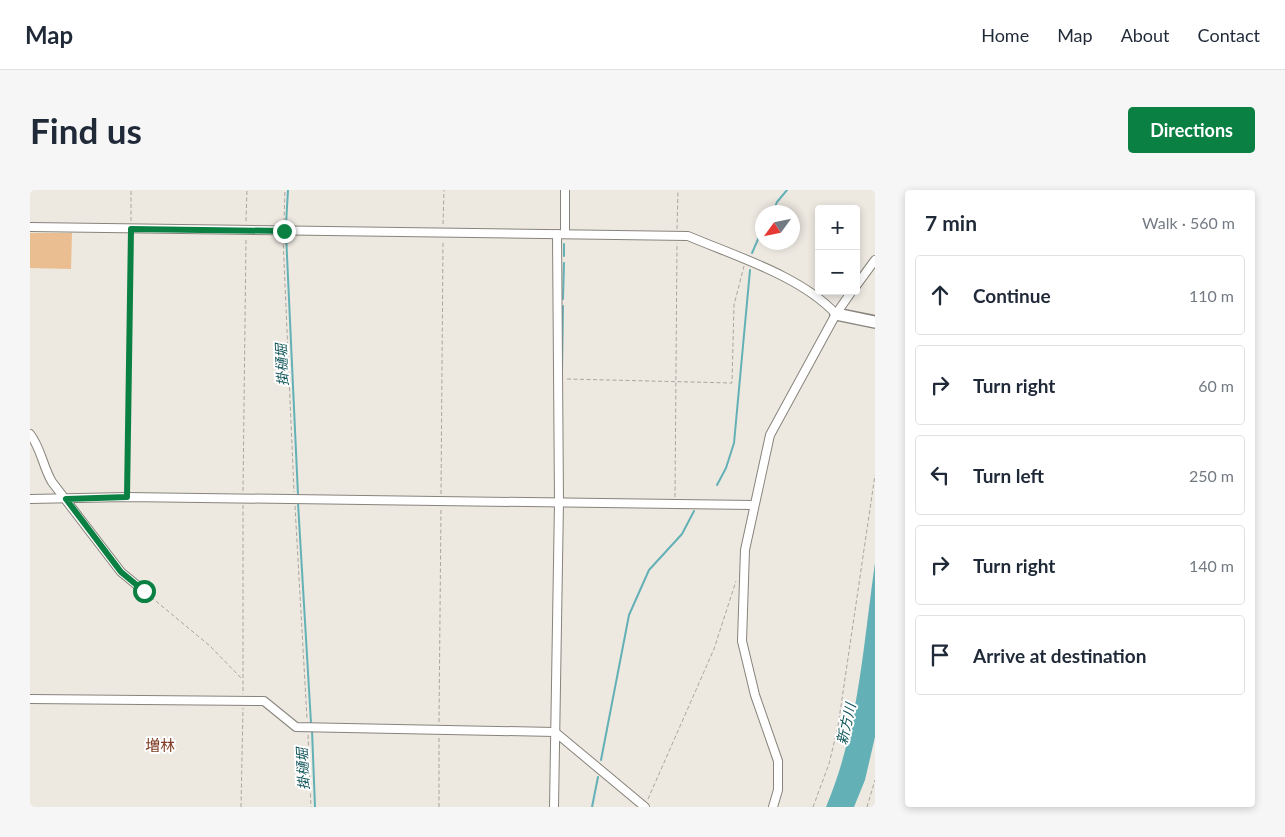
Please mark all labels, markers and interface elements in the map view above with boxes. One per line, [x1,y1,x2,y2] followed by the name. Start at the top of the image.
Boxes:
[25,20,73,49] text: Map
[981,24,1029,46] text: Home
[1057,24,1093,46] text: Map
[1121,24,1170,46] text: About
[1198,24,1260,46] text: Contact
[1128,107,1255,153] button: Directions
[30,109,142,151] text: Find us
[755,205,800,250] north arrow
[815,205,860,295] map controls
[815,205,860,250] button: +
[925,210,977,235] text: 7 min
[1142,213,1235,232] text: Walk · 560 m
[273,220,296,243] route end
[815,250,860,295] button: −
[926,281,954,309] icon: ahead
[973,284,1051,307] text: Continue
[1189,286,1234,305] text: 110 m
[272,342,291,386] water label: 掛樋堀
[926,371,954,399] icon: right
[973,374,1055,397] text: Turn right
[1198,376,1234,395] text: 60 m
[926,461,954,489] icon: left
[973,464,1044,487] text: Turn left
[1189,466,1234,485] text: 250 m
[926,551,954,579] icon: right
[973,554,1055,577] text: Turn right
[1189,556,1234,575] text: 140 m
[133,580,156,603] route start
[926,641,954,669] icon: arrive
[973,644,1146,667] text: Arrive at destination
[833,700,859,746] water label: 新方川
[145,736,175,754] district label: 増林
[293,746,312,790] water label: 掛樋堀

